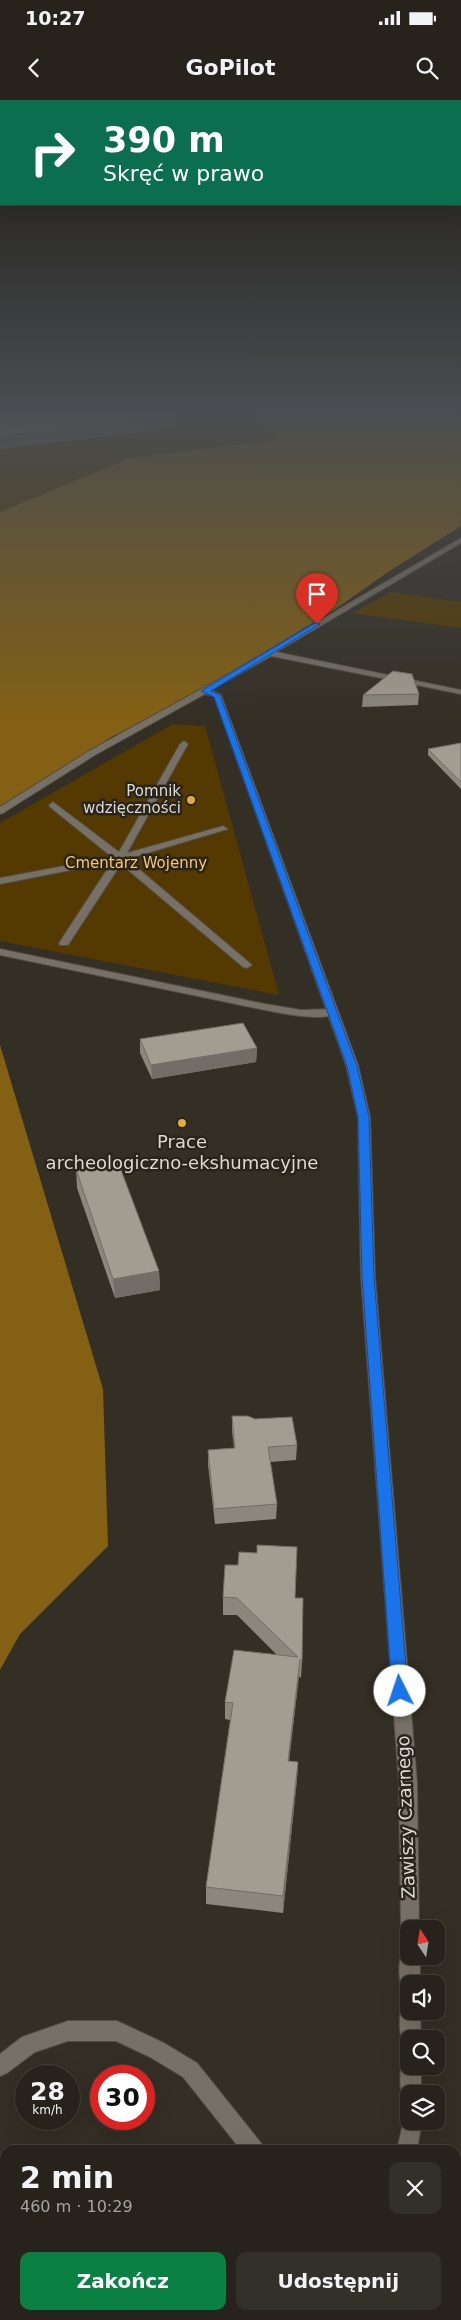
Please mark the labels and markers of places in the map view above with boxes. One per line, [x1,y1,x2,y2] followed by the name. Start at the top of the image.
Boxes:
[296,573,338,624] pin
[83,782,181,817] place label: Pomnik wdzięczności
[185,794,197,806] marker: Pomnik wdzięczności
[176,1117,188,1129] marker: Prace archeologiczno-ekshumacyjne
[46,1131,318,1173] place label: Prace archeologiczno-ekshumacyjne

